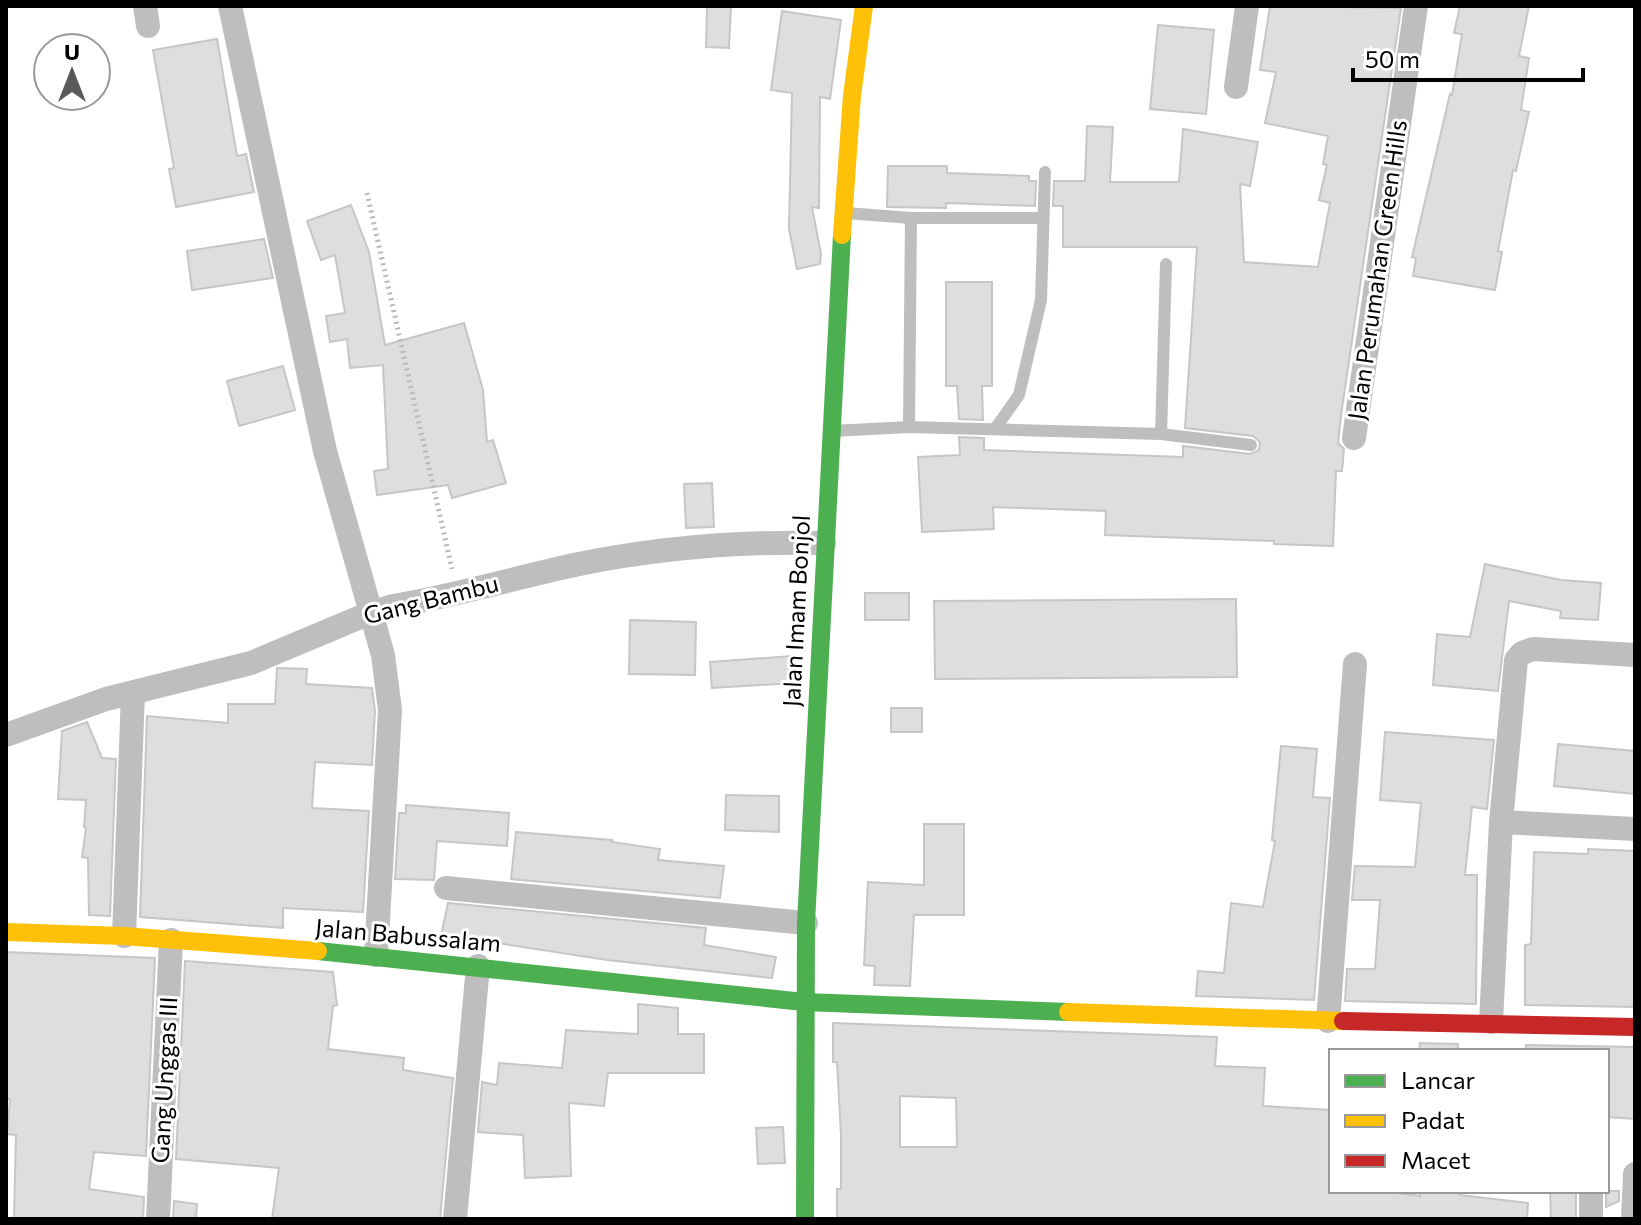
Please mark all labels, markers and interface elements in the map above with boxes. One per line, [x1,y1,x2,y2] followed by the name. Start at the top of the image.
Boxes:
[32,32,112,112] north arrow
[1353,32,1583,82] scale bar
[64,38,80,65] text: U
[1365,44,1420,73] text: 50 m
[1341,118,1412,422] street label: Jalan Perumahan Green Hills
[776,514,815,708] street label: Jalan Imam Bonjol
[360,568,501,629] street label: Gang Bambu
[314,912,502,957] street label: Jalan Babussalam
[145,996,182,1164] street label: Gang Unggas III
[1329,1049,1609,1193] legend
[1401,1065,1475,1094] text: Lancar
[1401,1105,1465,1134] text: Padat
[1401,1145,1471,1174] text: Macet

